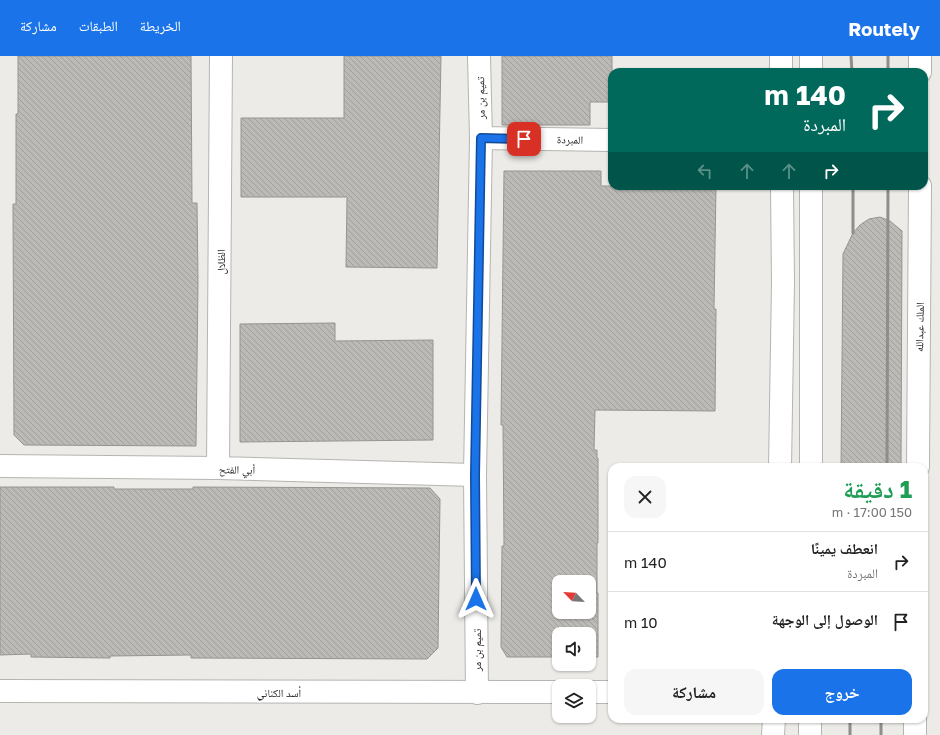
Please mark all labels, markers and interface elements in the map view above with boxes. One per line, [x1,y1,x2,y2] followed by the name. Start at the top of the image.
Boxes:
[20,17,57,34] text: مشاركة
[79,17,118,34] text: الطبقات
[140,17,181,34] text: الخريطة
[848,17,920,40] text: Routely
[473,76,489,120] street label: تميم بن مر
[764,78,846,111] text: 140 m
[860,84,912,136] icon: right
[803,113,846,135] text: المبردة
[507,122,541,156] pin
[513,128,535,150] icon: arrive
[557,132,583,146] street label: المبردة
[694,160,716,182] icon: left
[736,160,758,182] icon: ahead
[778,160,800,182] icon: ahead
[820,160,842,182] icon: right
[214,249,228,275] street label: الظلال
[912,302,926,352] street label: الملك عبدالله
[219,462,255,479] street label: أبي الفتح
[843,474,912,503] text: 1 دقيقة
[624,476,666,518] button: close
[832,504,912,520] text: 150 m · 17:00
[811,539,878,557] text: انعطف يمينًا
[890,551,912,573] icon: right
[624,553,667,571] text: 140 m
[847,565,878,581] text: المبردة
[552,575,596,619] north arrow
[552,575,596,723] map controls
[455,578,497,620] position arrow
[772,610,878,628] text: الوصول إلى الوجهة
[890,611,912,633] icon: arrive
[624,613,658,631] text: 10 m
[552,627,596,671] button: sound
[470,628,485,672] street label: تميم بن مر
[624,669,764,715] button: مشاركة
[772,669,912,715] button: خروج
[552,679,596,723] button: layers
[257,686,301,701] street label: أسد الكناني

